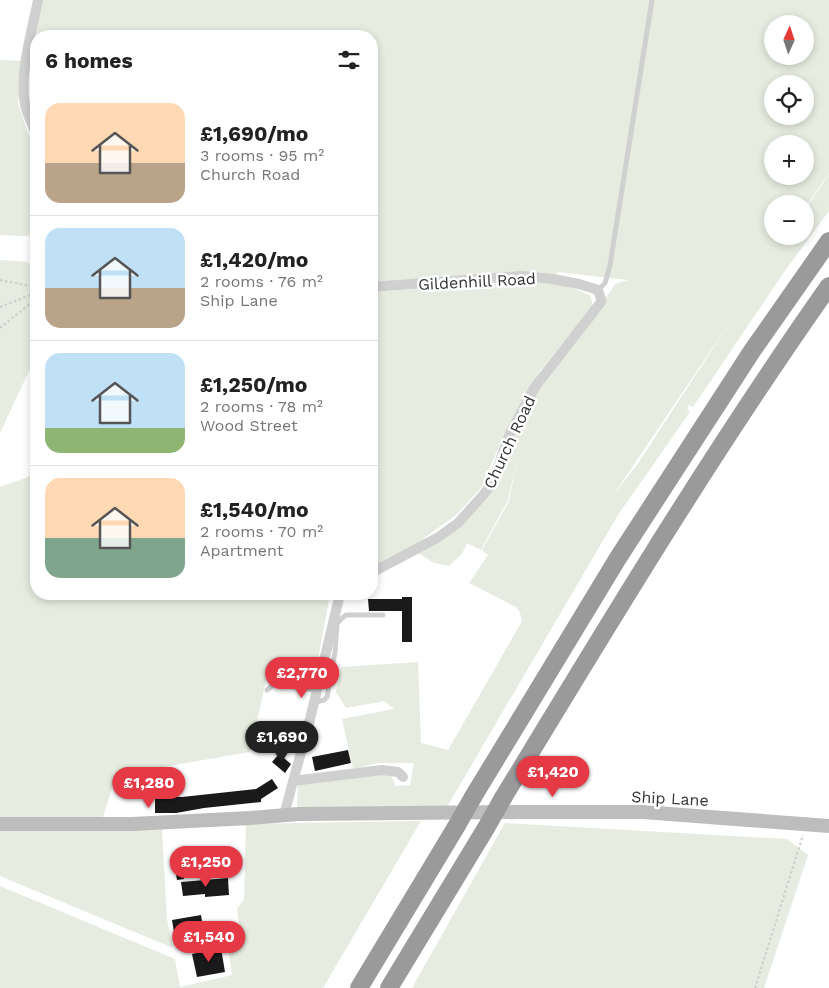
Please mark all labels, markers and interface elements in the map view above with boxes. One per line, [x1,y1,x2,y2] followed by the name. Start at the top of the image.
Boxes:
[764,15,814,65] north arrow
[764,15,814,245] map controls
[335,46,363,74] icon: filters
[45,48,133,73] text: 6 homes
[764,75,814,125] button: locate
[200,121,308,146] text: £1,690/mo
[85,123,145,183] icon: home
[764,135,814,185] button: +
[200,146,324,165] text: 3 rooms · 95 m²
[200,165,300,184] text: Church Road
[764,195,814,245] button: −
[200,247,308,272] text: £1,420/mo
[85,248,145,308] icon: home
[418,269,536,294] street label: Gildenhill Road
[200,272,323,291] text: 2 rooms · 76 m²
[200,291,278,310] text: Ship Lane
[200,372,307,397] text: £1,250/mo
[85,373,145,433] icon: home
[480,393,539,492] street label: Church Road
[200,397,323,416] text: 2 rooms · 78 m²
[200,416,298,435] text: Wood Street
[200,497,308,522] text: £1,540/mo
[85,498,145,558] icon: home
[200,522,323,541] text: 2 rooms · 70 m²
[200,541,283,560] text: Apartment
[261,656,343,699] pin: £2,770
[276,663,328,682] text: £2,770
[241,720,323,763] pin: £1,690
[256,727,308,746] text: £1,690
[512,756,594,798] pin: £1,420
[527,762,579,781] text: £1,420
[108,766,190,809] pin: £1,280
[123,773,175,792] text: £1,280
[631,787,709,810] street label: Ship Lane
[165,846,247,888] pin: £1,250
[181,852,231,871] text: £1,250
[168,920,250,963] pin: £1,540
[183,927,235,946] text: £1,540

